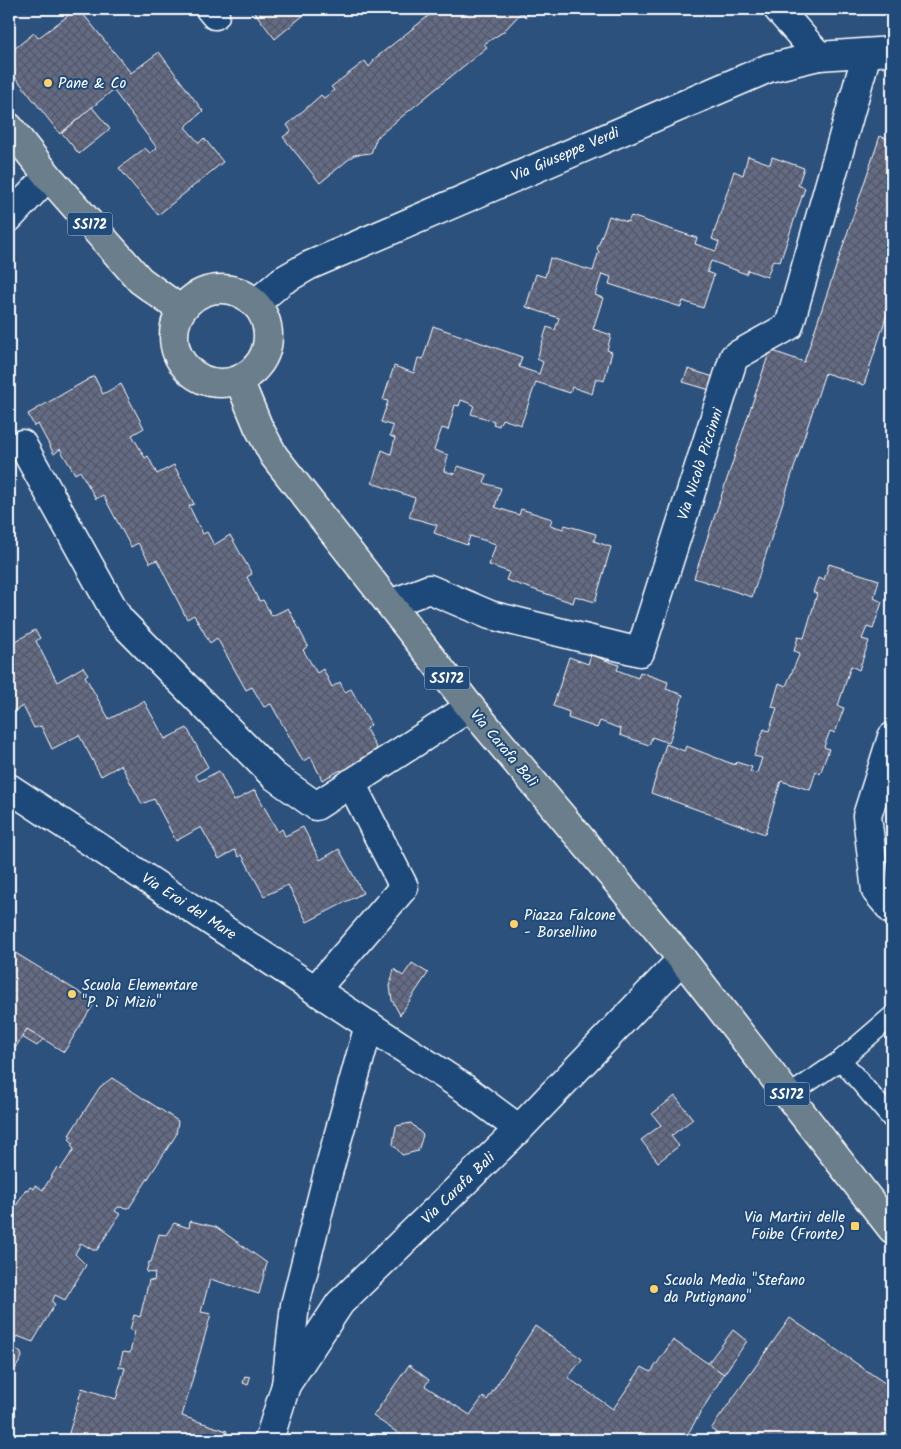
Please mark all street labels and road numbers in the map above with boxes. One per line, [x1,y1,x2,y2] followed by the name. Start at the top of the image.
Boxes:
[508,121,625,189] street label: Via Giuseppe Verdi
[68,212,112,235] road number: SS172
[672,404,731,523] street label: Via Nicolò Piccinni
[424,666,470,690] road number: SS172
[463,704,543,793] street label: Via Carafa Balì
[136,867,241,947] street label: Via Eroi del Mare
[764,1082,810,1106] road number: SS172
[416,1146,502,1230] street label: Via Carafa Bali

